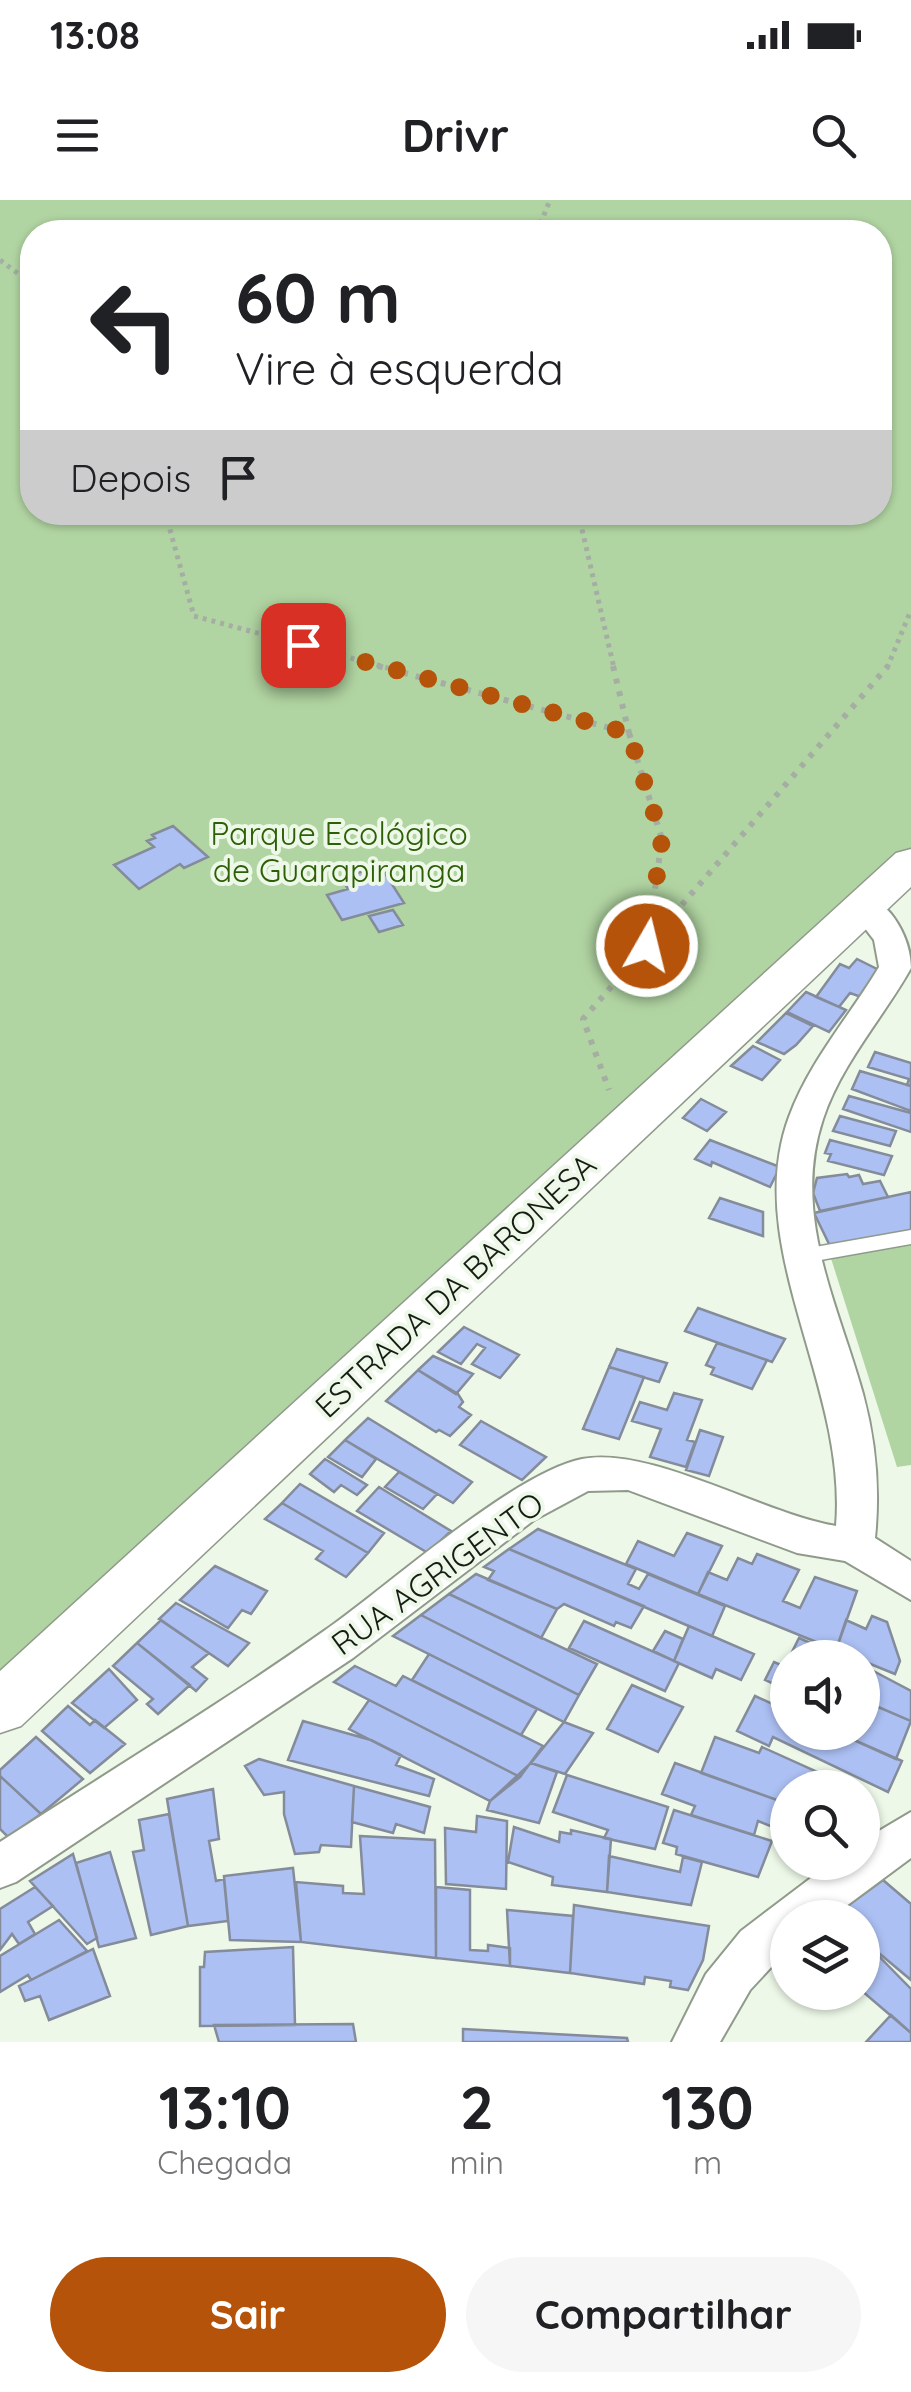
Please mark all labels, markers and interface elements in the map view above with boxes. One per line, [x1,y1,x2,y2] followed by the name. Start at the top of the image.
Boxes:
[50,11,140,59] text: 13:08
[402,107,509,163] text: Drivr
[50,108,105,163] icon: menu
[806,108,861,163] icon: search
[235,253,401,341] text: 60 m
[70,260,200,390] icon: left
[235,340,564,396] text: Vire à esquerda
[211,450,266,505] icon: arrive
[70,454,191,502] text: Depois
[261,603,346,688] pin
[276,618,331,673] icon: arrive
[210,813,468,890] park label: Parque Ecológico de Guarapiranga
[595,894,699,998] position arrow
[306,1144,604,1426] street label: ESTRADA DA BARONESA
[323,1483,551,1663] street label: RUA AGRIGENTO
[770,1640,880,2010] map controls
[770,1640,880,1750] button: sound
[770,1770,880,1880] button: search
[770,1900,880,2010] button: layers
[159,2069,291,2144] text: 13:10
[460,2069,494,2144] text: 2
[661,2069,754,2144] text: 130
[157,2142,292,2182] text: Chegada
[450,2142,504,2182] text: min
[693,2142,722,2182] text: m
[50,2257,446,2372] button: Sair
[466,2257,861,2372] button: Compartilhar

